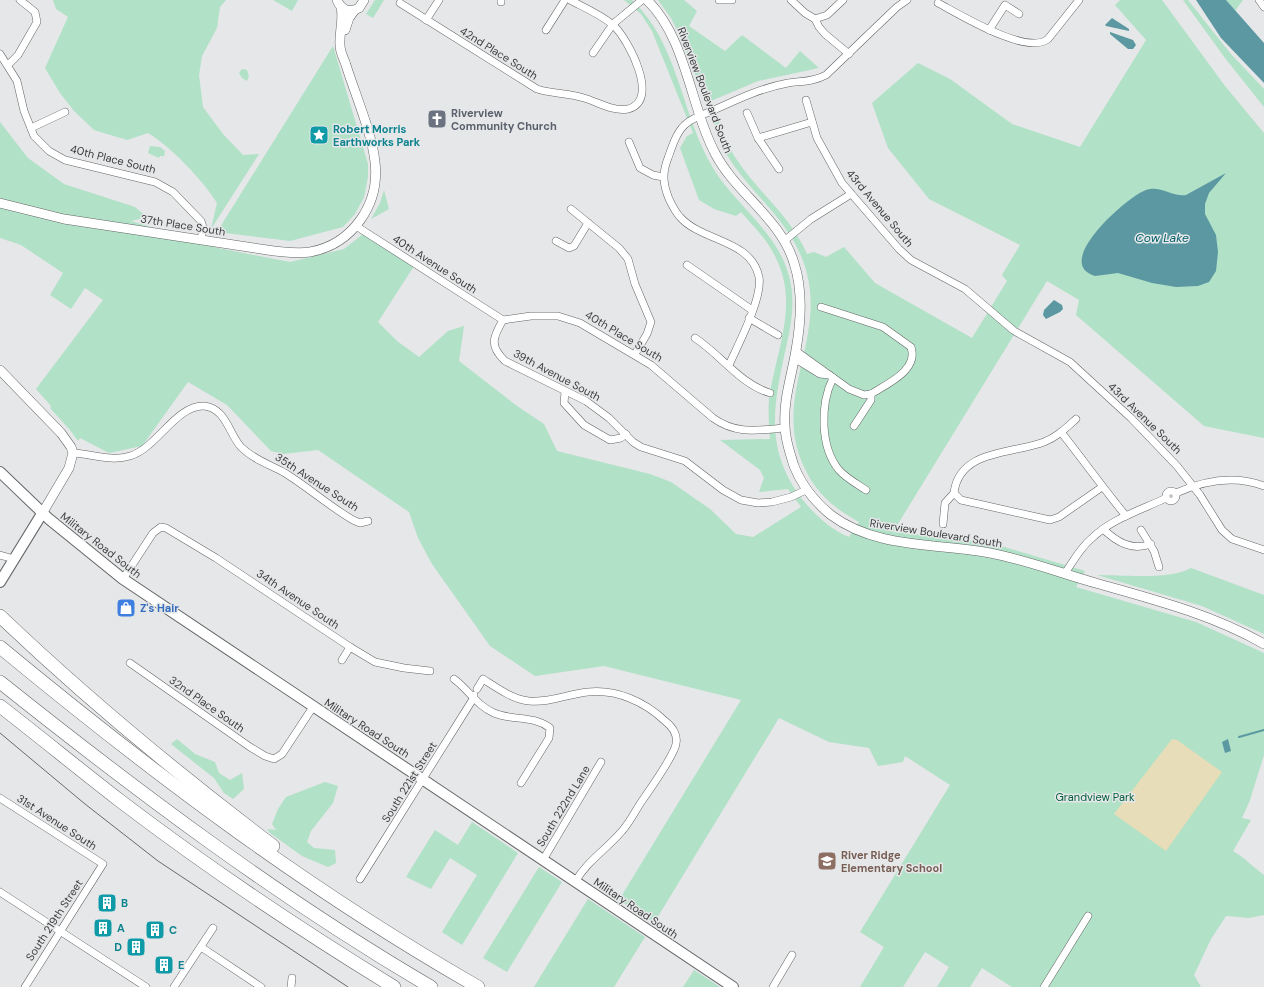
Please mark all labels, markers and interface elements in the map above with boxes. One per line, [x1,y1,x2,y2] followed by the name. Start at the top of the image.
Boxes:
[457,23,541,83] street label: 42nd Place South
[674,25,736,155] street label: Riverview Boulevard South
[451,106,557,133] place label: Riverview Community Church
[426,108,448,130] church icon: Riverview Community Church
[333,122,421,149] place label: Robert Morris Earthworks Park
[308,124,330,146] place icon: Robert Morris Earthworks Park
[69,142,157,176] street label: 40th Place South
[843,166,917,250] street label: 43rd Avenue South
[139,211,227,239] street label: 37th Place South
[1135,230,1189,246] water label: Cow Lake
[390,231,480,297] street label: 40th Avenue South
[583,307,665,365] street label: 40th Place South
[511,346,603,404] street label: 39th Avenue South
[1105,379,1185,457] street label: 43rd Avenue South
[273,450,361,514] street label: 35th Avenue South
[58,509,144,581] street label: Military Road South
[869,516,1003,550] street label: Riverview Boulevard South
[254,566,342,632] street label: 34th Avenue South
[115,597,137,619] shop icon: Z's Hair
[140,601,179,615] place label: Z's Hair
[166,673,248,735] street label: 32nd Place South
[322,695,412,761] street label: Military Road South
[379,739,439,825] street label: South 221st Street
[533,763,593,849] street label: South 222nd Lane
[1055,790,1135,804] park label: Grandview Park
[14,791,100,853] street label: 31st Avenue South
[841,848,942,875] place label: River Ridge Elementary School
[816,850,838,872] school or university icon: River Ridge Elementary School
[591,875,681,941] street label: Military Road South
[22,877,86,963] street label: South 219th Street
[96,892,118,914] building icon: B
[121,896,128,910] place label: B
[92,917,114,939] building icon: A
[144,919,166,941] building icon: C
[117,921,125,935] place label: A
[169,923,177,937] place label: C
[125,936,147,958] building icon: D
[114,940,122,954] place label: D
[153,954,175,976] building icon: E
[178,958,184,972] place label: E

